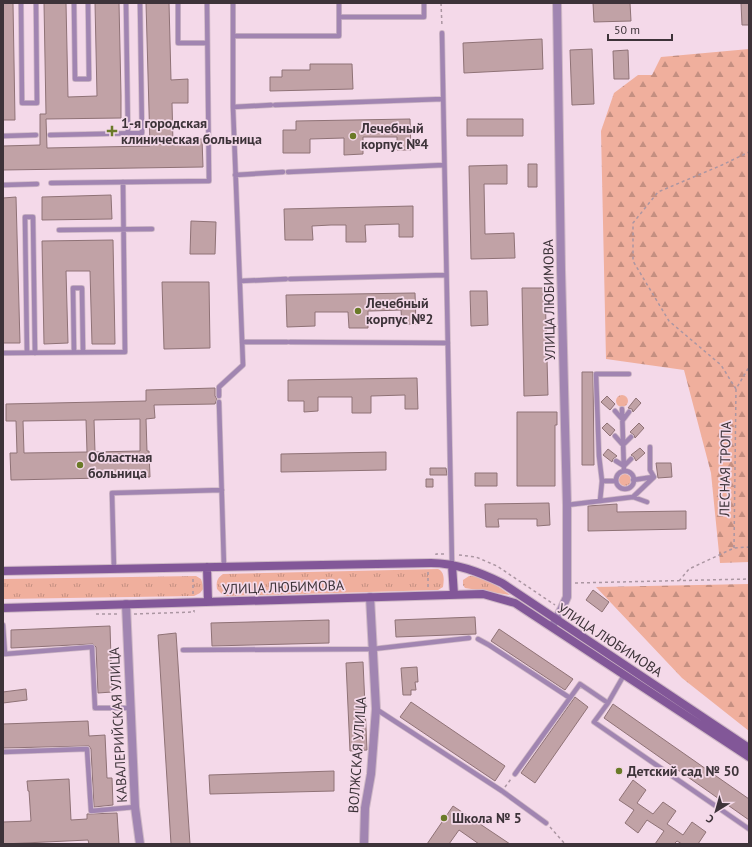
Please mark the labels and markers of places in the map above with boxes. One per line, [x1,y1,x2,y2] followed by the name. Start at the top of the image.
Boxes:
[121,114,262,148] place label: 1-я городская клиническая больница
[360,119,429,153] place label: Лечебный корпус №4
[106,125,118,137] marker: 1-я городская клиническая больница
[348,131,358,141] marker: Лечебный корпус №4
[365,294,434,328] place label: Лечебный корпус №2
[353,306,363,316] marker: Лечебный корпус №2
[88,448,152,482] place label: Областная больница
[75,460,85,470] marker: Областная больница
[627,762,739,780] place label: Детский сад № 50
[614,766,624,776] marker: Детский сад № 50
[452,809,522,827] place label: Школа № 5
[439,813,449,823] marker: Школа № 5

